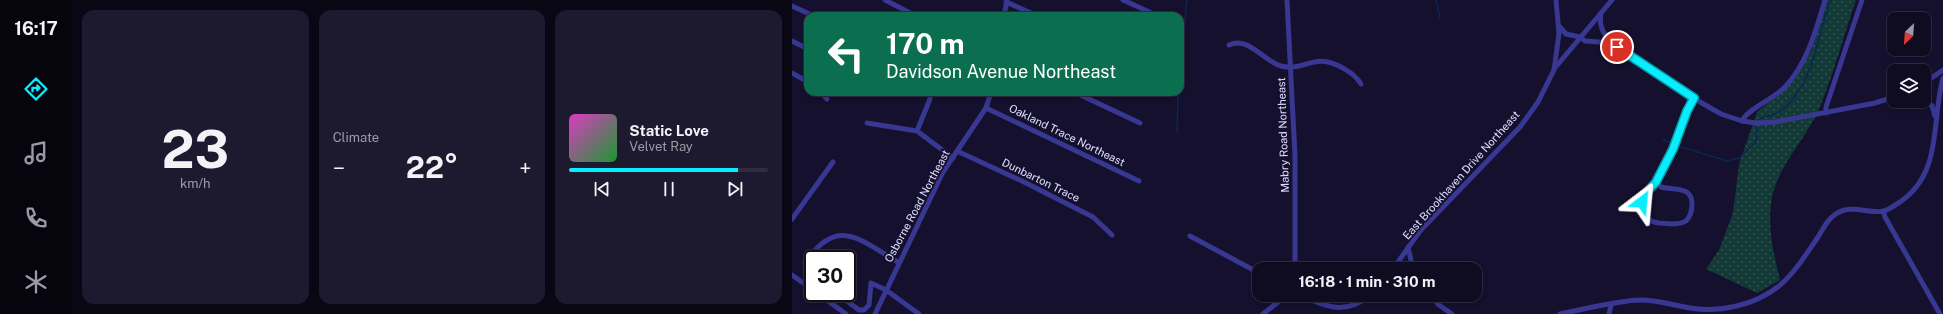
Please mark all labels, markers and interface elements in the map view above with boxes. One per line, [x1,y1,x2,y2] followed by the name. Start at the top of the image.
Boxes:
[1887,12,1931,56] north arrow
[1887,12,1931,108] map controls
[14,18,58,39] text: 16:17
[886,27,965,60] text: 170 m
[820,28,872,80] icon: left
[1600,30,1634,64] pin
[1606,36,1628,58] icon: arrive
[886,61,1116,82] text: Davidson Avenue Northeast
[1887,64,1931,108] button: layers
[22,75,50,103] icon: directions
[1275,77,1291,193] street label: Mabry Road Northeast
[1007,102,1127,168] street label: Oakland Trace Northeast
[1400,108,1522,242] street label: East Brookhaven Drive Northeast
[162,119,229,180] text: 23
[629,122,709,139] text: Static Love
[333,130,379,145] text: Climate
[22,139,50,167] icon: music
[629,139,693,154] text: Velvet Ray
[882,148,952,264] street label: Osborne Road Northeast
[406,149,458,185] text: 22°
[333,155,345,181] text: −
[519,155,531,181] text: +
[1000,156,1082,204] street label: Dunbarton Trace
[180,176,211,191] text: km/h
[591,178,613,200] icon: previous
[658,178,680,200] icon: pause
[724,178,746,200] icon: next
[1621,181,1663,223] position arrow
[22,204,50,232] icon: phone
[804,250,856,302] speed limit sign: 30
[22,268,50,296] icon: climate
[1298,273,1436,290] text: 16:18 · 1 min · 310 m

